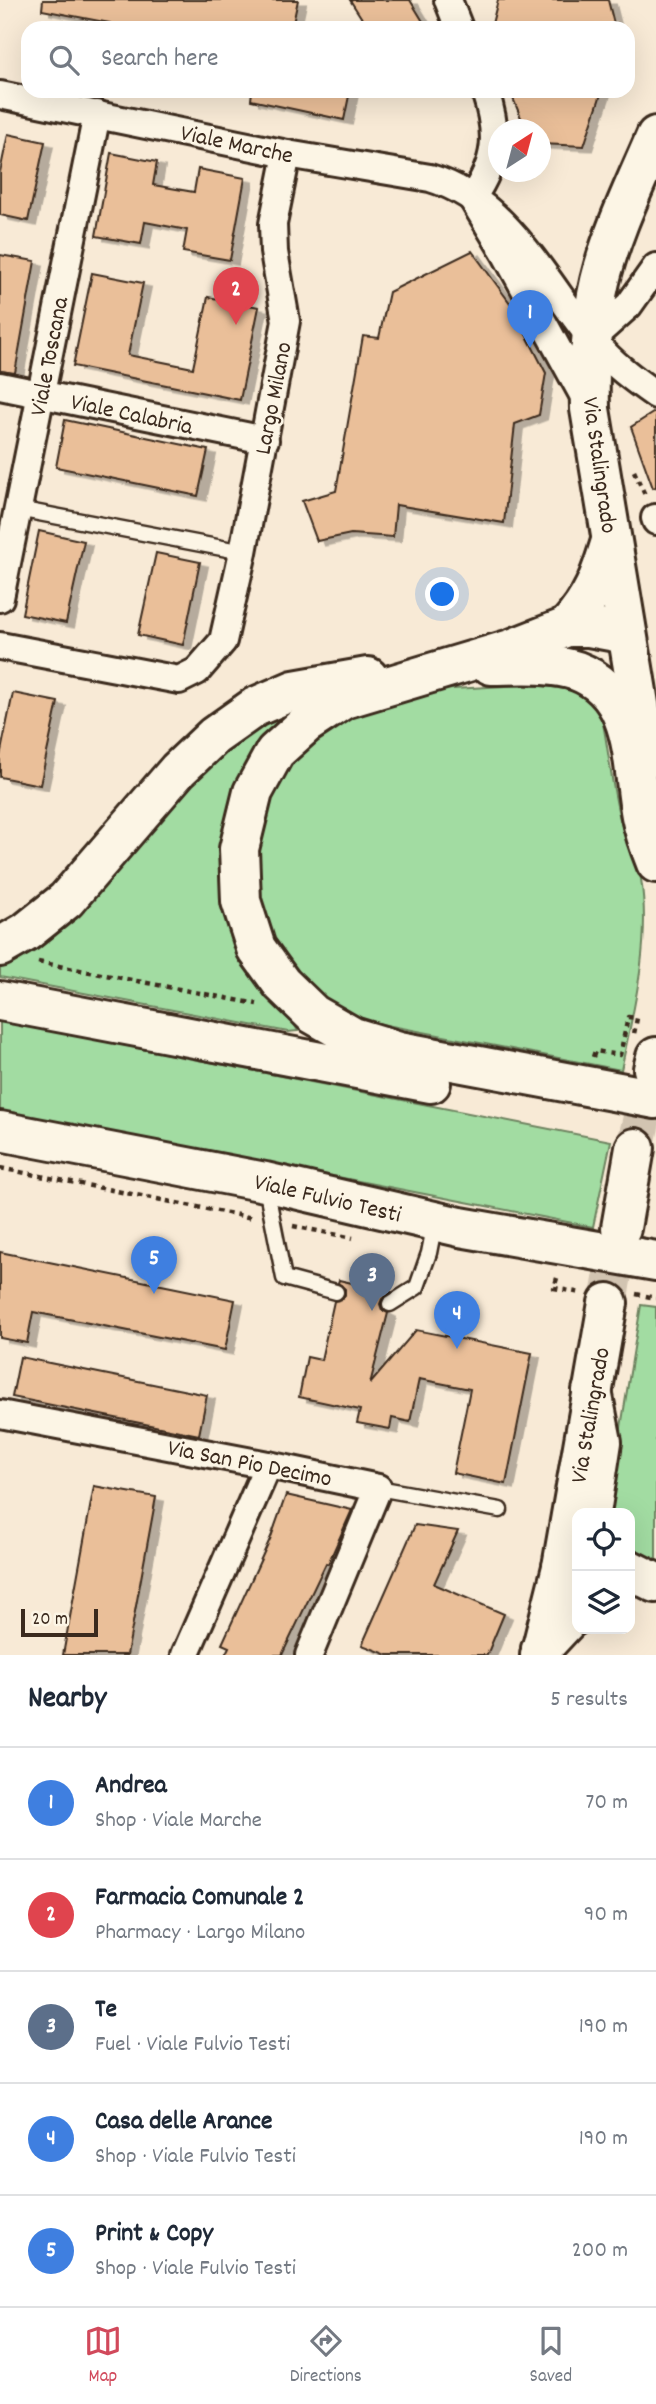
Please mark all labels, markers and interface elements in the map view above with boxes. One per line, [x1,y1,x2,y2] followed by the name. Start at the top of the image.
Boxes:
[21,21,635,98] search box
[45,41,83,79] icon: search
[101,41,219,78] text: Search here
[177,117,296,174] street label: Viale Marche
[488,119,551,182] north arrow
[213,267,259,325] pin: 2
[507,290,553,348] pin: 1
[23,293,79,419] street label: Viale Toscana
[247,339,302,458] street label: Largo Milano
[67,386,196,446] street label: Viale Calabria
[572,395,624,536] street label: Via Stalingrado
[425,577,459,611] your location
[251,1167,404,1233] street label: Viale Fulvio Testi
[131,1236,177,1294] pin: 5
[349,1253,395,1311] pin: 3
[434,1291,480,1349] pin: 4
[563,1345,621,1486] street label: Via Stalingrado
[164,1432,335,1498] street label: Via San Pio Decimo
[572,1508,635,1634] map controls
[572,1508,635,1571] button: locate
[572,1571,635,1634] button: layers
[21,1606,98,1638] scale bar
[32,1607,68,1634] text: 20 m
[28,1679,106,1722] text: Nearby
[550,1684,628,1717] text: 5 results
[95,1768,167,1805] text: Andrea
[48,1787,54,1820] text: 1
[586,1787,628,1820] text: 70 m
[95,1805,262,1838] text: Shop · Viale Marche
[95,1880,304,1917] text: Farmacia Comunale 2
[46,1899,56,1932] text: 2
[584,1899,628,1932] text: 90 m
[95,1917,305,1950] text: Pharmacy · Largo Milano
[95,1992,117,2029] text: Te
[46,2011,56,2044] text: 3
[579,2011,628,2044] text: 190 m
[95,2029,290,2062] text: Fuel · Viale Fulvio Testi
[95,2104,272,2141] text: Casa delle Arance
[46,2123,56,2156] text: 4
[579,2123,628,2156] text: 190 m
[95,2141,296,2174] text: Shop · Viale Fulvio Testi
[95,2216,213,2253] text: Print & Copy
[46,2235,56,2268] text: 5
[572,2235,628,2268] text: 200 m
[95,2253,296,2286] text: Shop · Viale Fulvio Testi
[84,2322,122,2391] tab: Map
[290,2322,362,2391] tab: Directions
[530,2322,572,2391] tab: Saved

